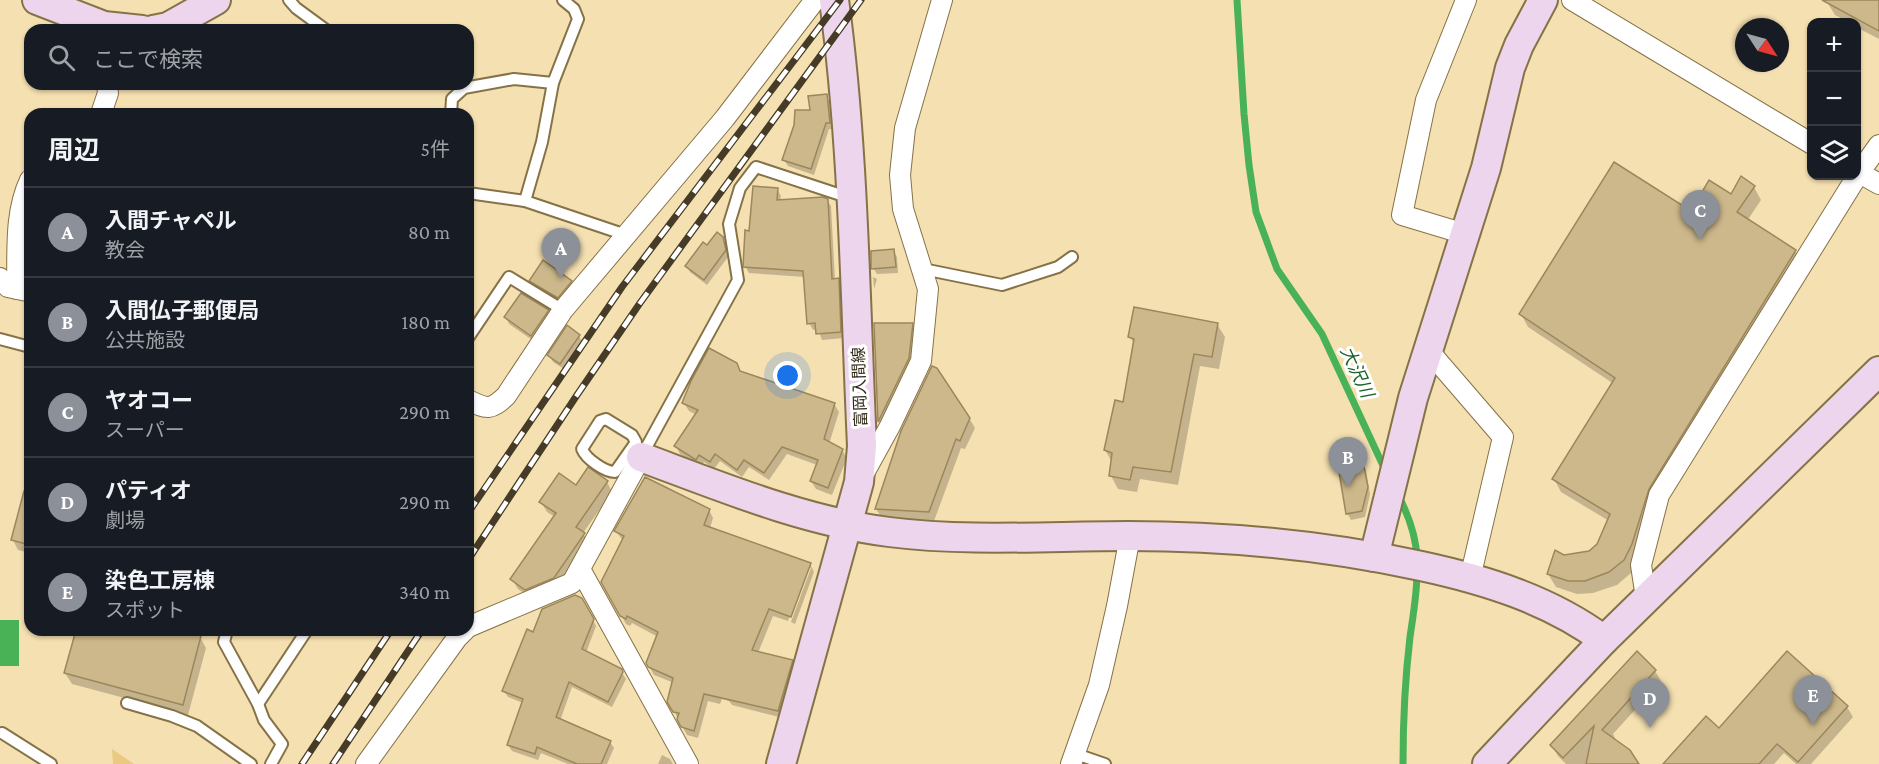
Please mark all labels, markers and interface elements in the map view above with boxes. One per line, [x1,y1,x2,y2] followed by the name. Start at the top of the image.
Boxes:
[1735,18,1789,72] north arrow
[1807,18,1861,180] map controls
[1807,18,1861,72] button: +
[24,24,474,90] search box
[45,41,78,74] icon: search
[93,47,203,72] text: ここで検索
[1807,72,1861,126] button: −
[1807,126,1861,180] button: layers
[48,136,100,165] text: 周辺
[421,138,450,160] text: 5件
[1680,190,1720,240] pin: C
[105,208,237,233] text: 入間チャペル
[62,221,73,243] text: A
[408,221,450,243] text: 80 m
[542,228,580,278] pin: A
[105,239,145,261] text: 教会
[105,298,259,323] text: 入間仏子郵便局
[62,311,73,333] text: B
[401,311,450,333] text: 180 m
[105,329,185,351] text: 公共施設
[1337,343,1378,403] water label: 大沢川
[850,347,869,427] street label: 富岡入間線
[773,361,802,390] your location
[105,388,193,413] text: ヤオコー
[61,401,74,423] text: C
[399,401,450,423] text: 290 m
[105,419,185,441] text: スーパー
[1328,438,1368,487] pin: B
[105,478,192,503] text: パティオ
[61,491,74,513] text: D
[399,491,450,513] text: 290 m
[105,509,145,531] text: 劇場
[105,568,215,593] text: 染色工房棟
[62,581,73,603] text: E
[399,581,450,603] text: 340 m
[105,599,185,621] text: スポット
[1794,676,1832,725] pin: E
[1630,678,1670,728] pin: D

